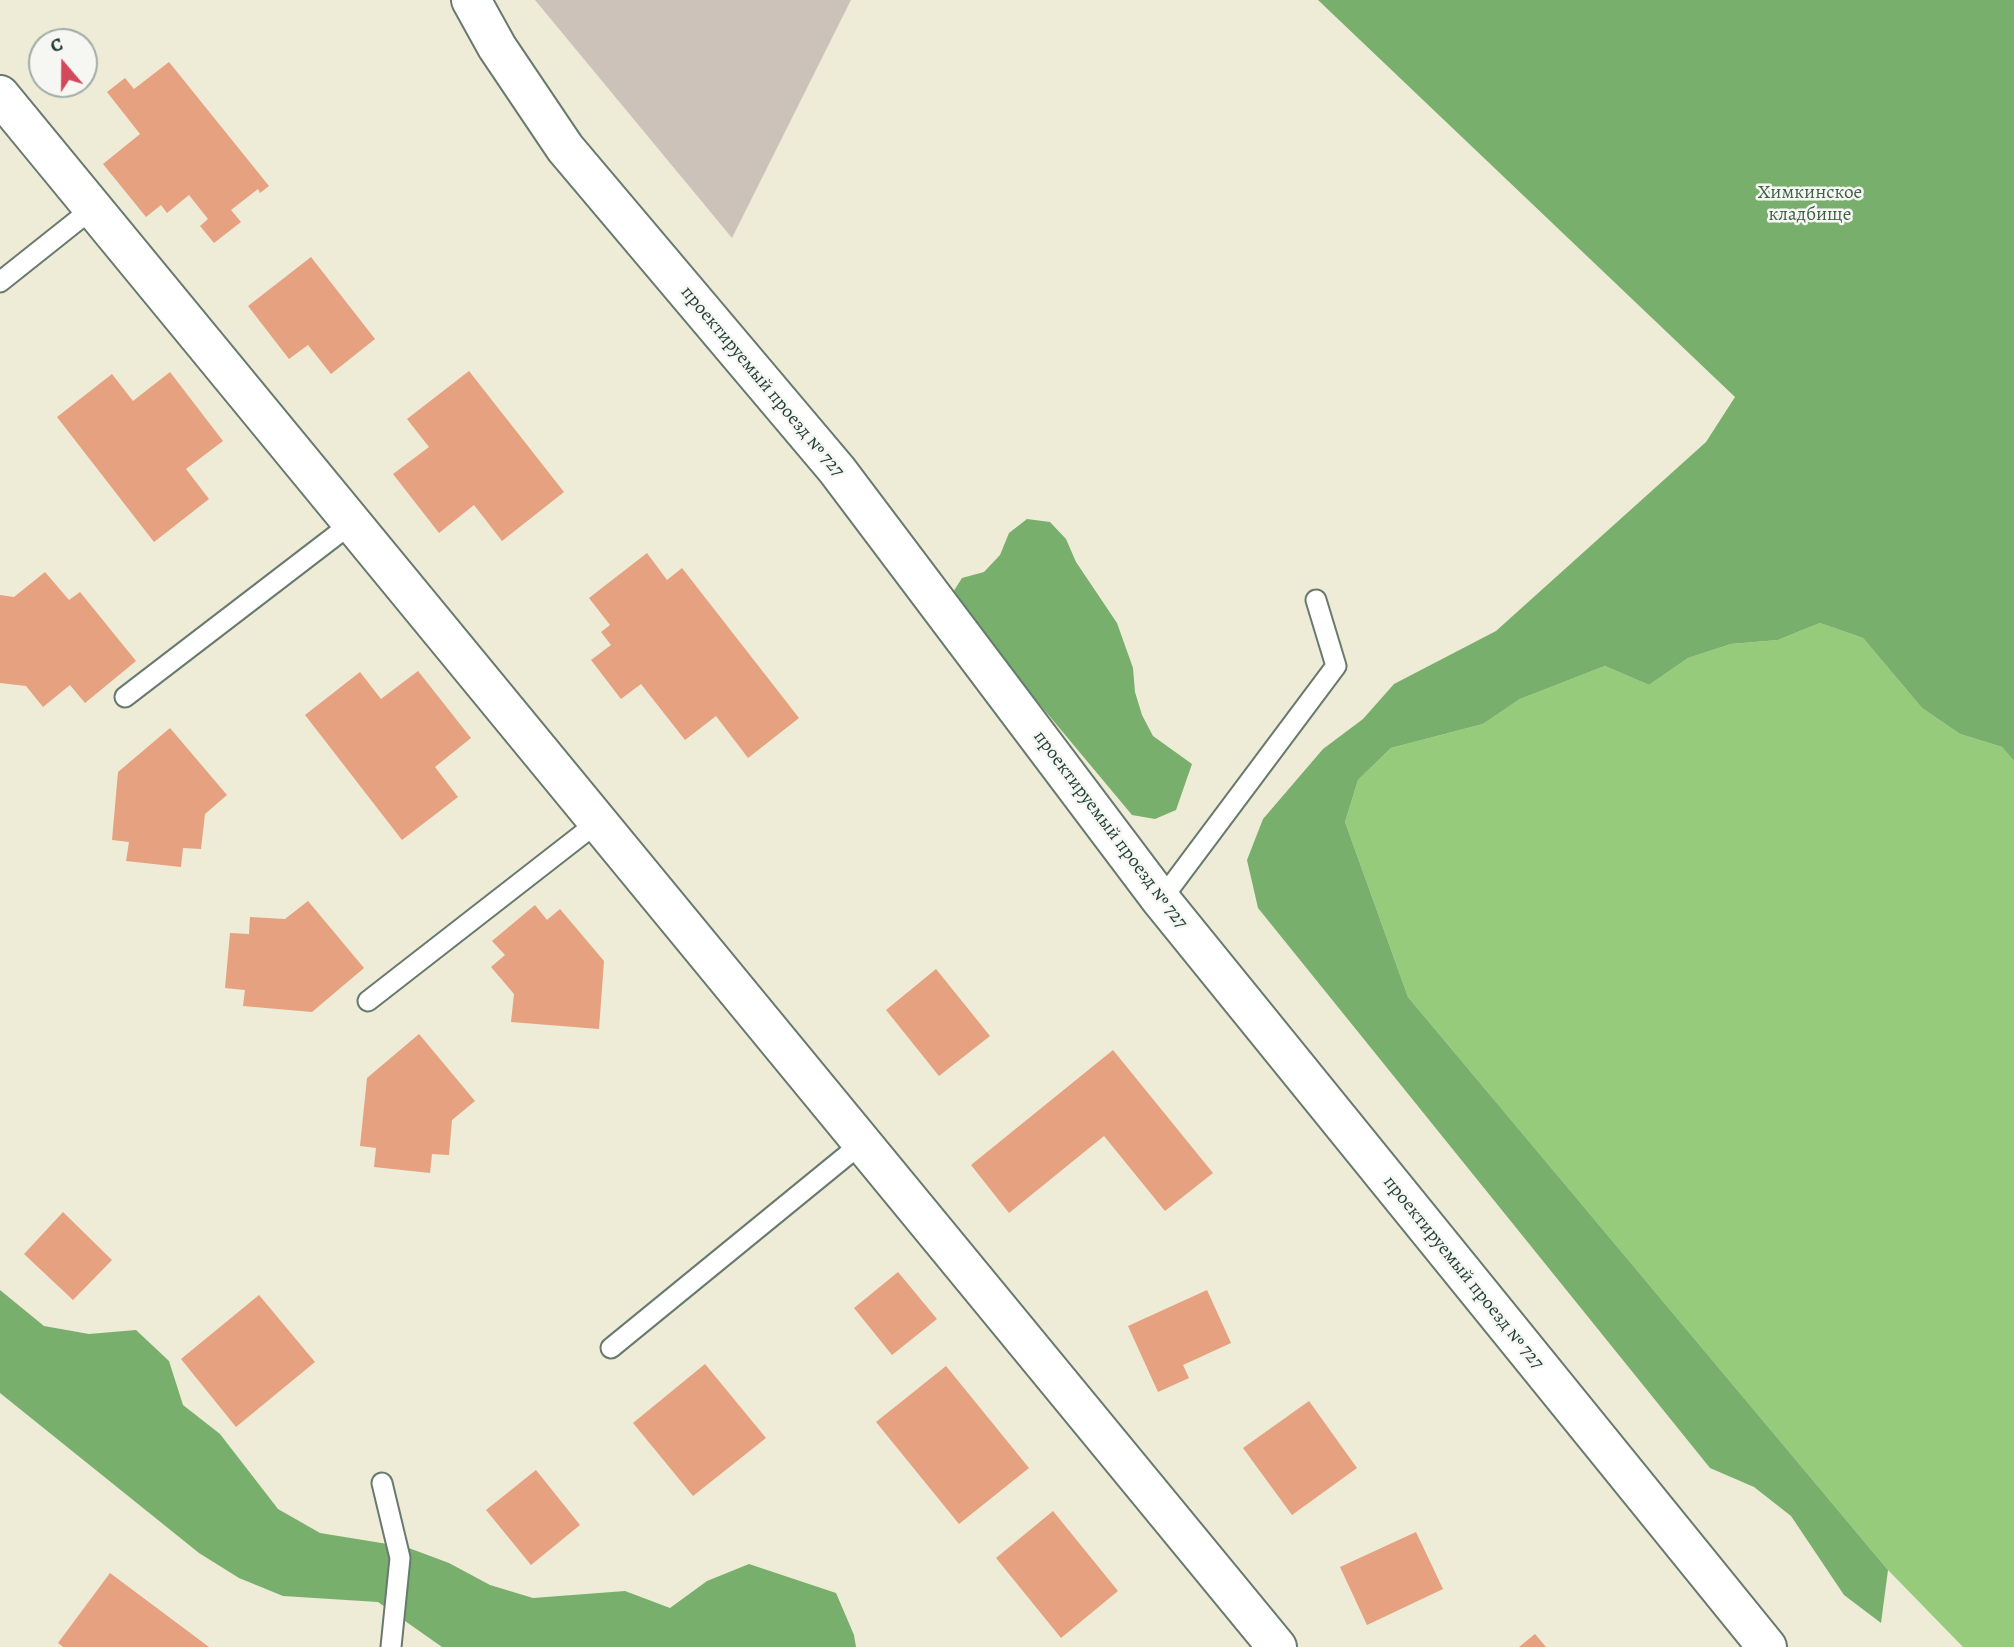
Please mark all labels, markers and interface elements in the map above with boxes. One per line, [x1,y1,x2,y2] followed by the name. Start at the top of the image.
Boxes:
[28,28,98,98] north arrow
[47,31,66,59] text: С
[1758,182,1862,226] park label: Химкинское кладбище
[675,282,849,482] street label: проектируемый проезд № 727
[1028,726,1192,934] street label: проектируемый проезд № 727
[1378,1172,1548,1374] street label: проектируемый проезд № 727

